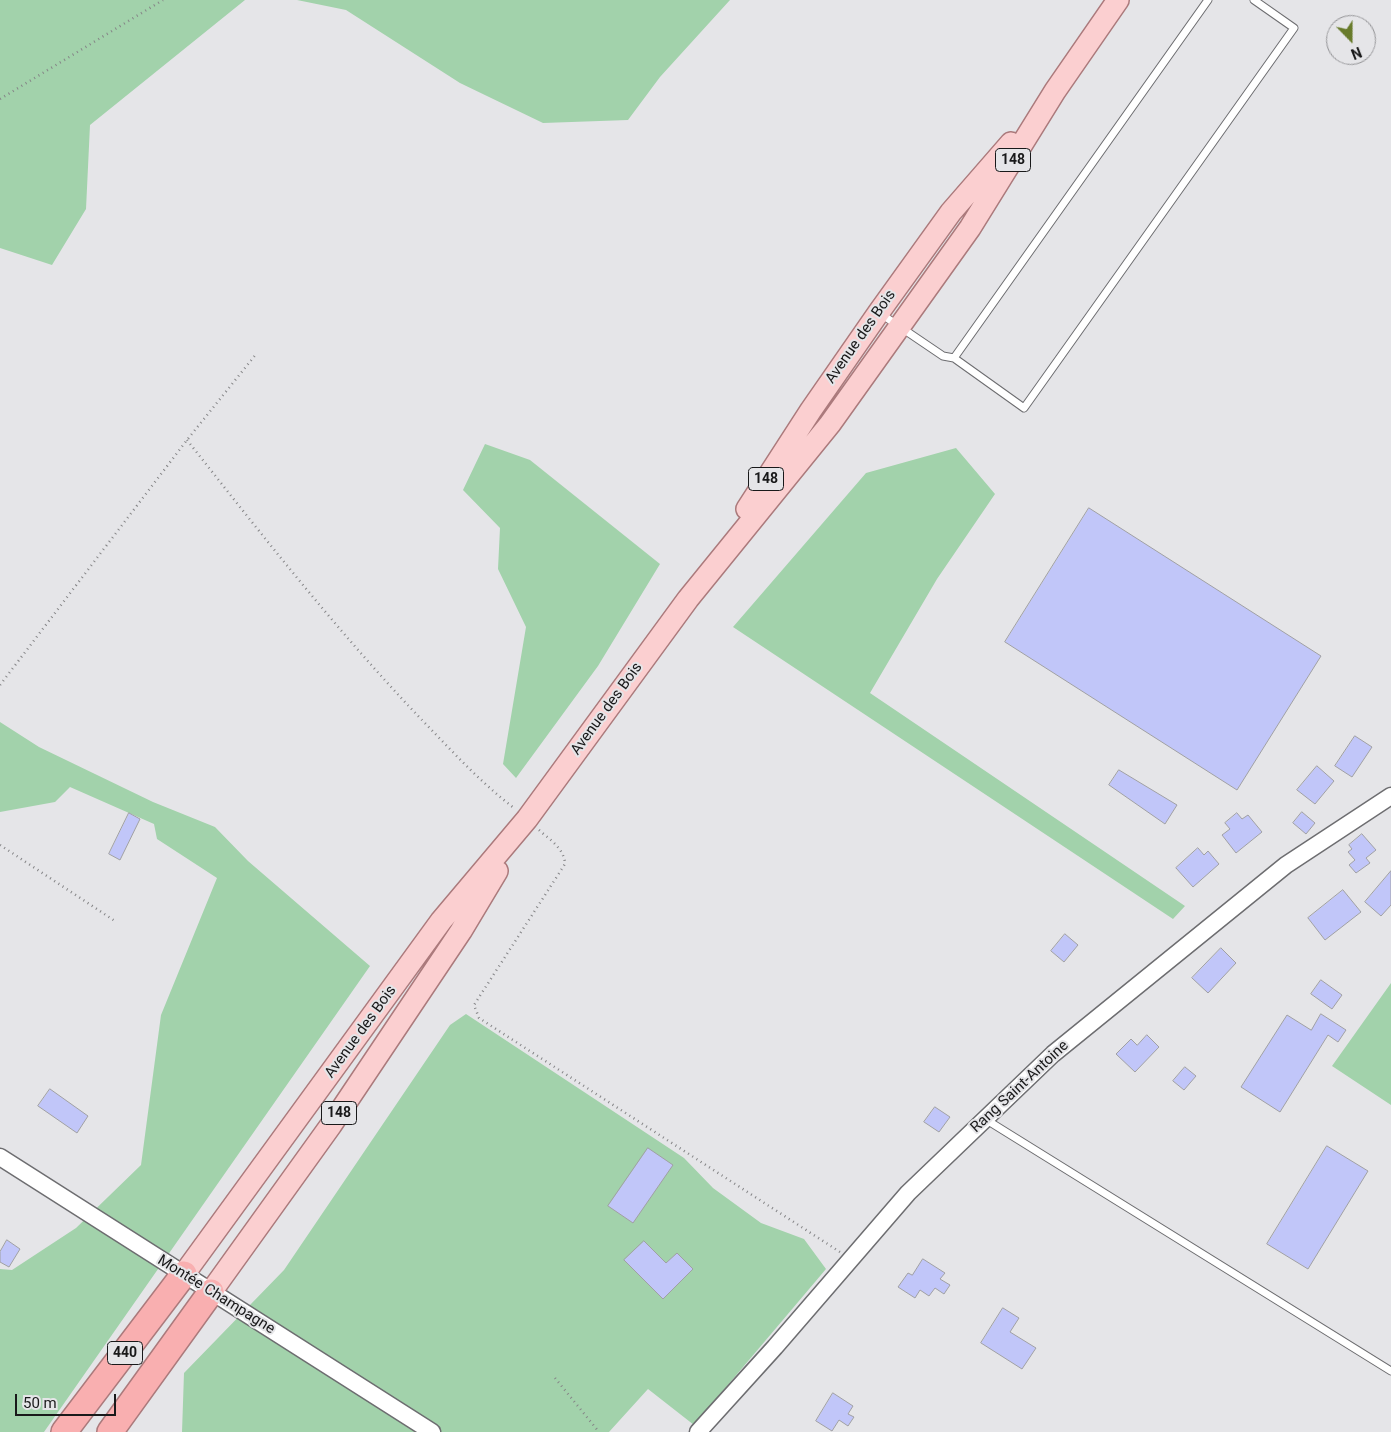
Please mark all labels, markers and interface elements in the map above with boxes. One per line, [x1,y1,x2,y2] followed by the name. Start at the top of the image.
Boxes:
[1326,15,1376,65] north arrow
[1349,44,1364,62] text: N
[996,148,1030,172] road number: 148
[822,287,900,387] street label: Avenue des Bois
[748,468,784,490] road number: 148
[567,659,647,759] street label: Avenue des Bois
[321,982,401,1082] street label: Avenue des Bois
[967,1037,1073,1137] street label: Rang Saint-Antoine
[322,1102,356,1124] road number: 148
[154,1252,278,1338] street label: Montée Champagne
[108,1342,142,1365] road number: 440
[18,1384,119,1416] scale bar
[23,1394,57,1412] text: 50 m

